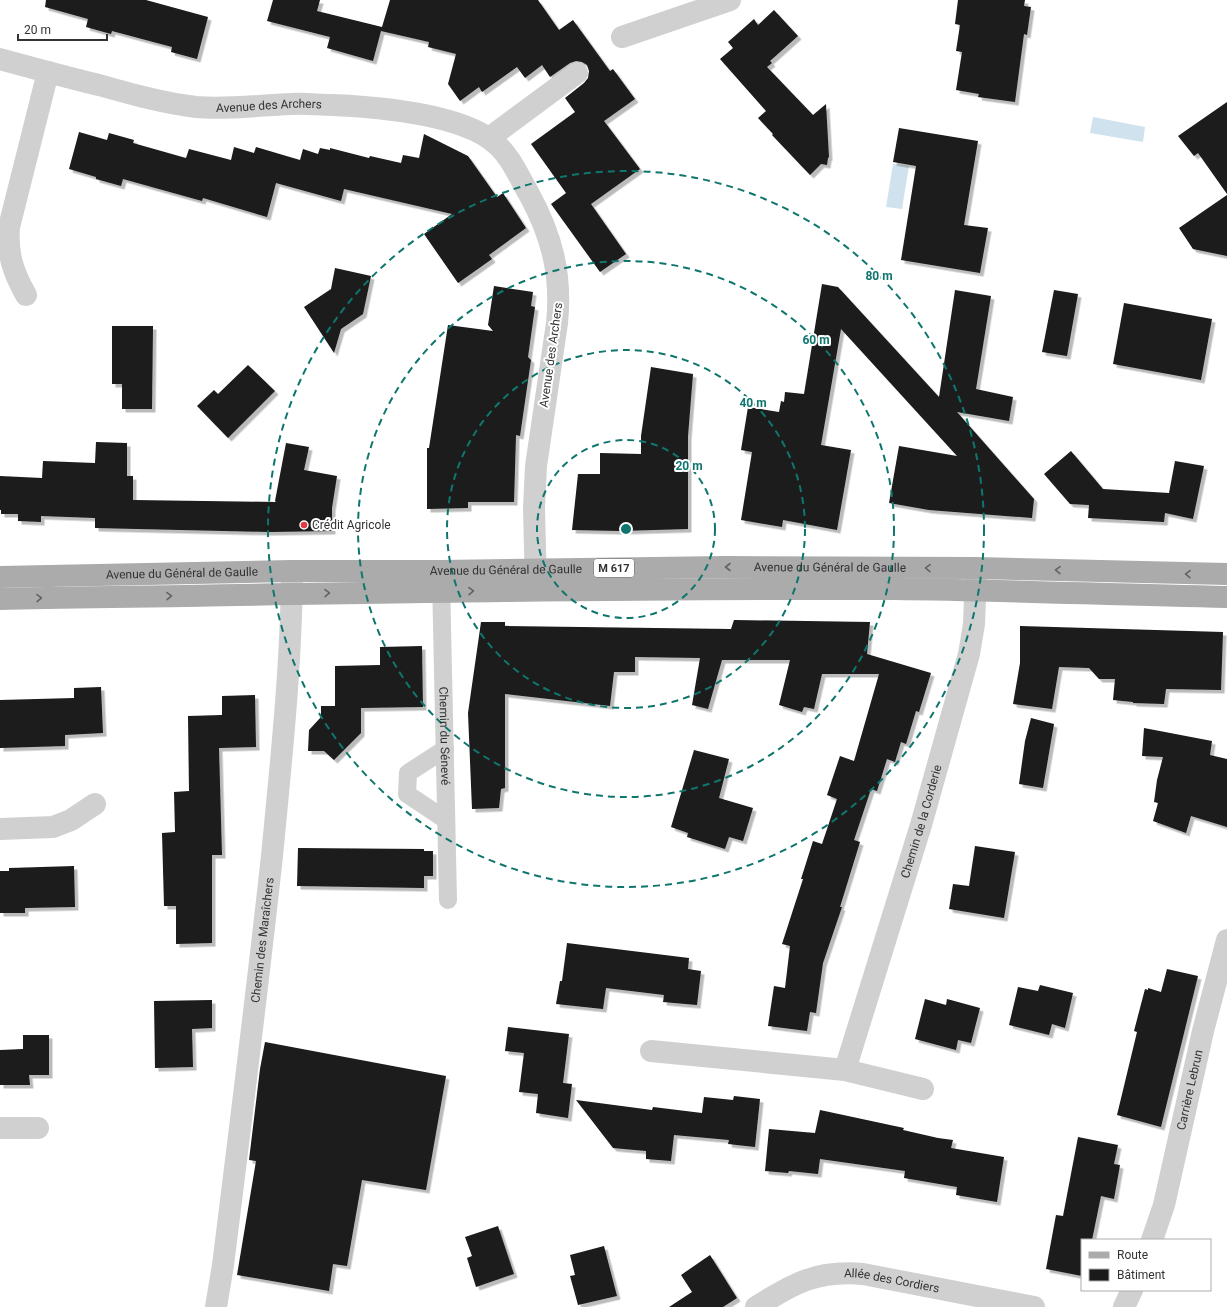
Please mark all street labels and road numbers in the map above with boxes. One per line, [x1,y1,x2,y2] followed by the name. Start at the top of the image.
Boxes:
[216,97,322,115] street label: Avenue des Archers
[537,302,565,408] street label: Avenue des Archers
[594,559,634,577] road number: M 617
[754,560,906,575] street label: Avenue du Général de Gaulle
[430,562,582,578] street label: Avenue du Général de Gaulle
[106,565,258,582] street label: Avenue du Général de Gaulle
[436,686,452,786] street label: Chemin du Sénevé
[898,763,945,880] street label: Chemin de la Corderie
[248,877,277,1004] street label: Chemin des Maraîchers
[1174,1048,1206,1131] street label: Carrière Lebrun
[844,1266,941,1296] street label: Allée des Cordiers

